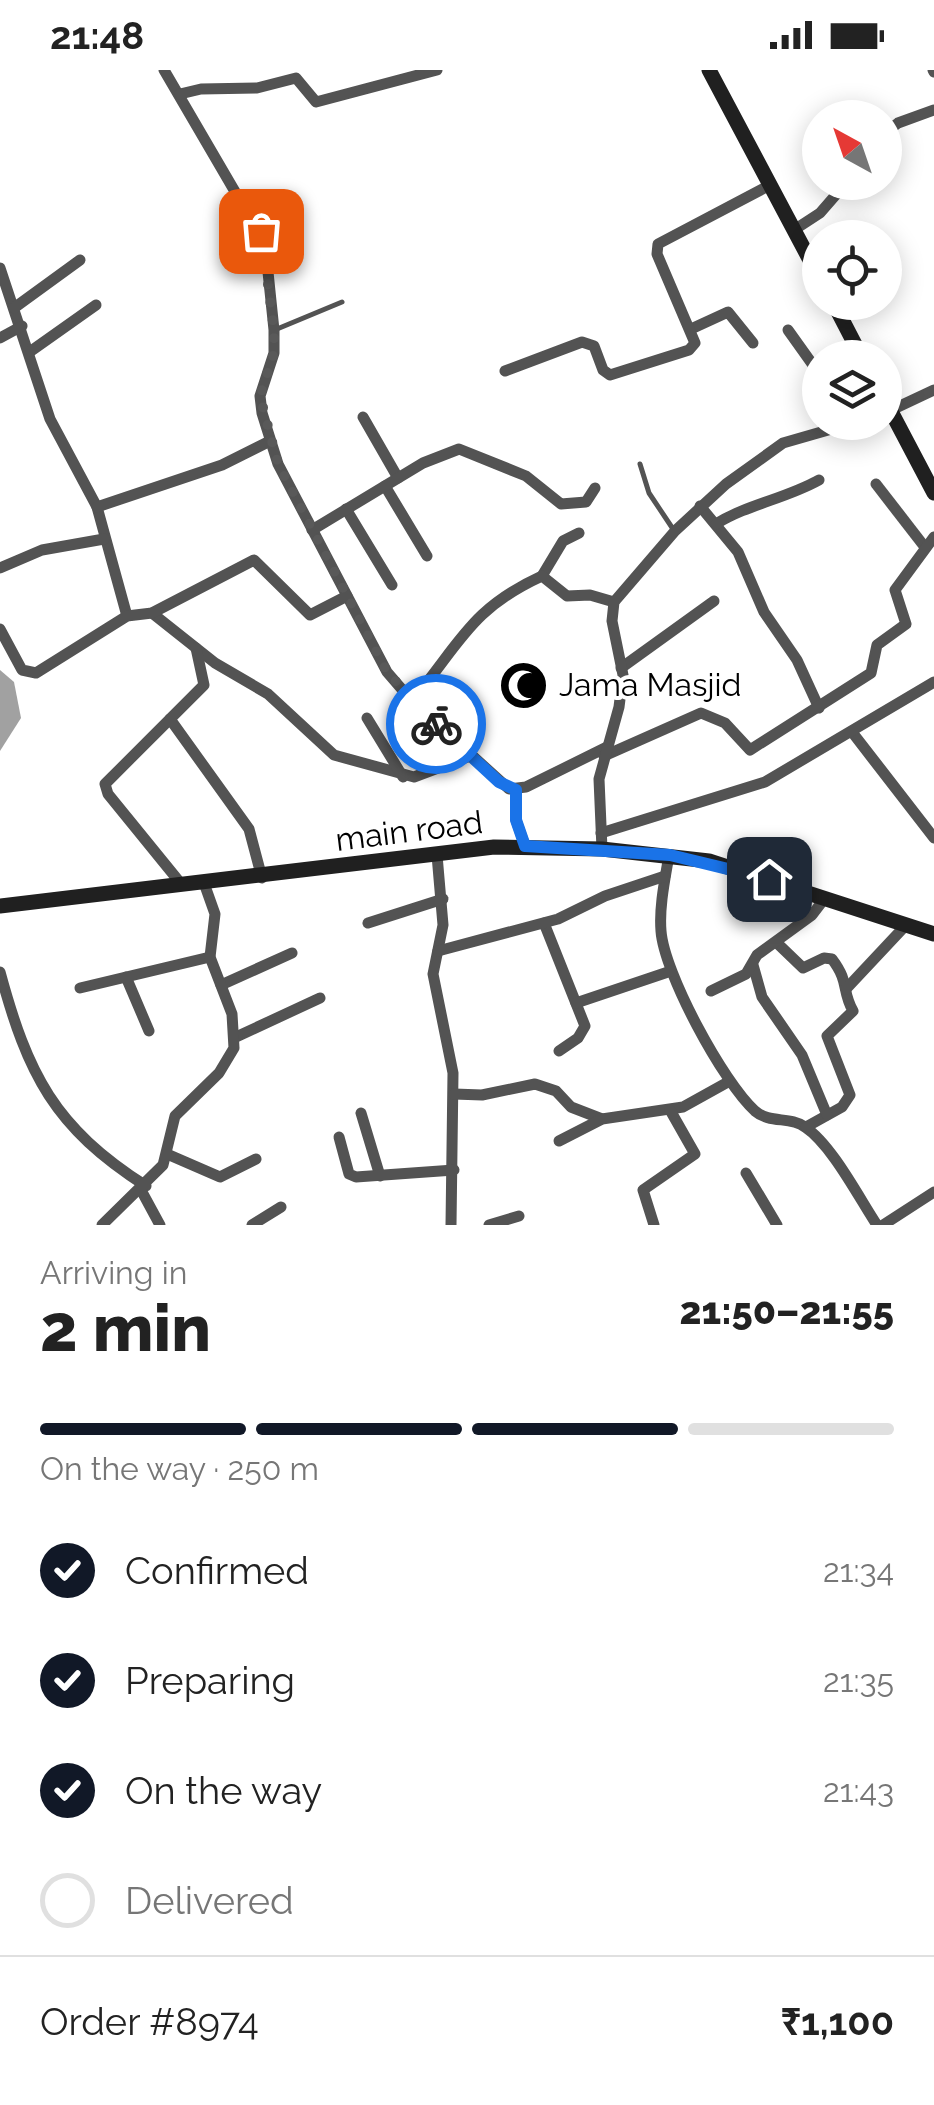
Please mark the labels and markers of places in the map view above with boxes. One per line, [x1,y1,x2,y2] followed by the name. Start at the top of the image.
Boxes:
[219,189,304,274] pin
[498,659,550,711] mosque icon: Jama Masjid
[559,666,741,703] place label: Jama Masjid
[727,837,812,922] pin

